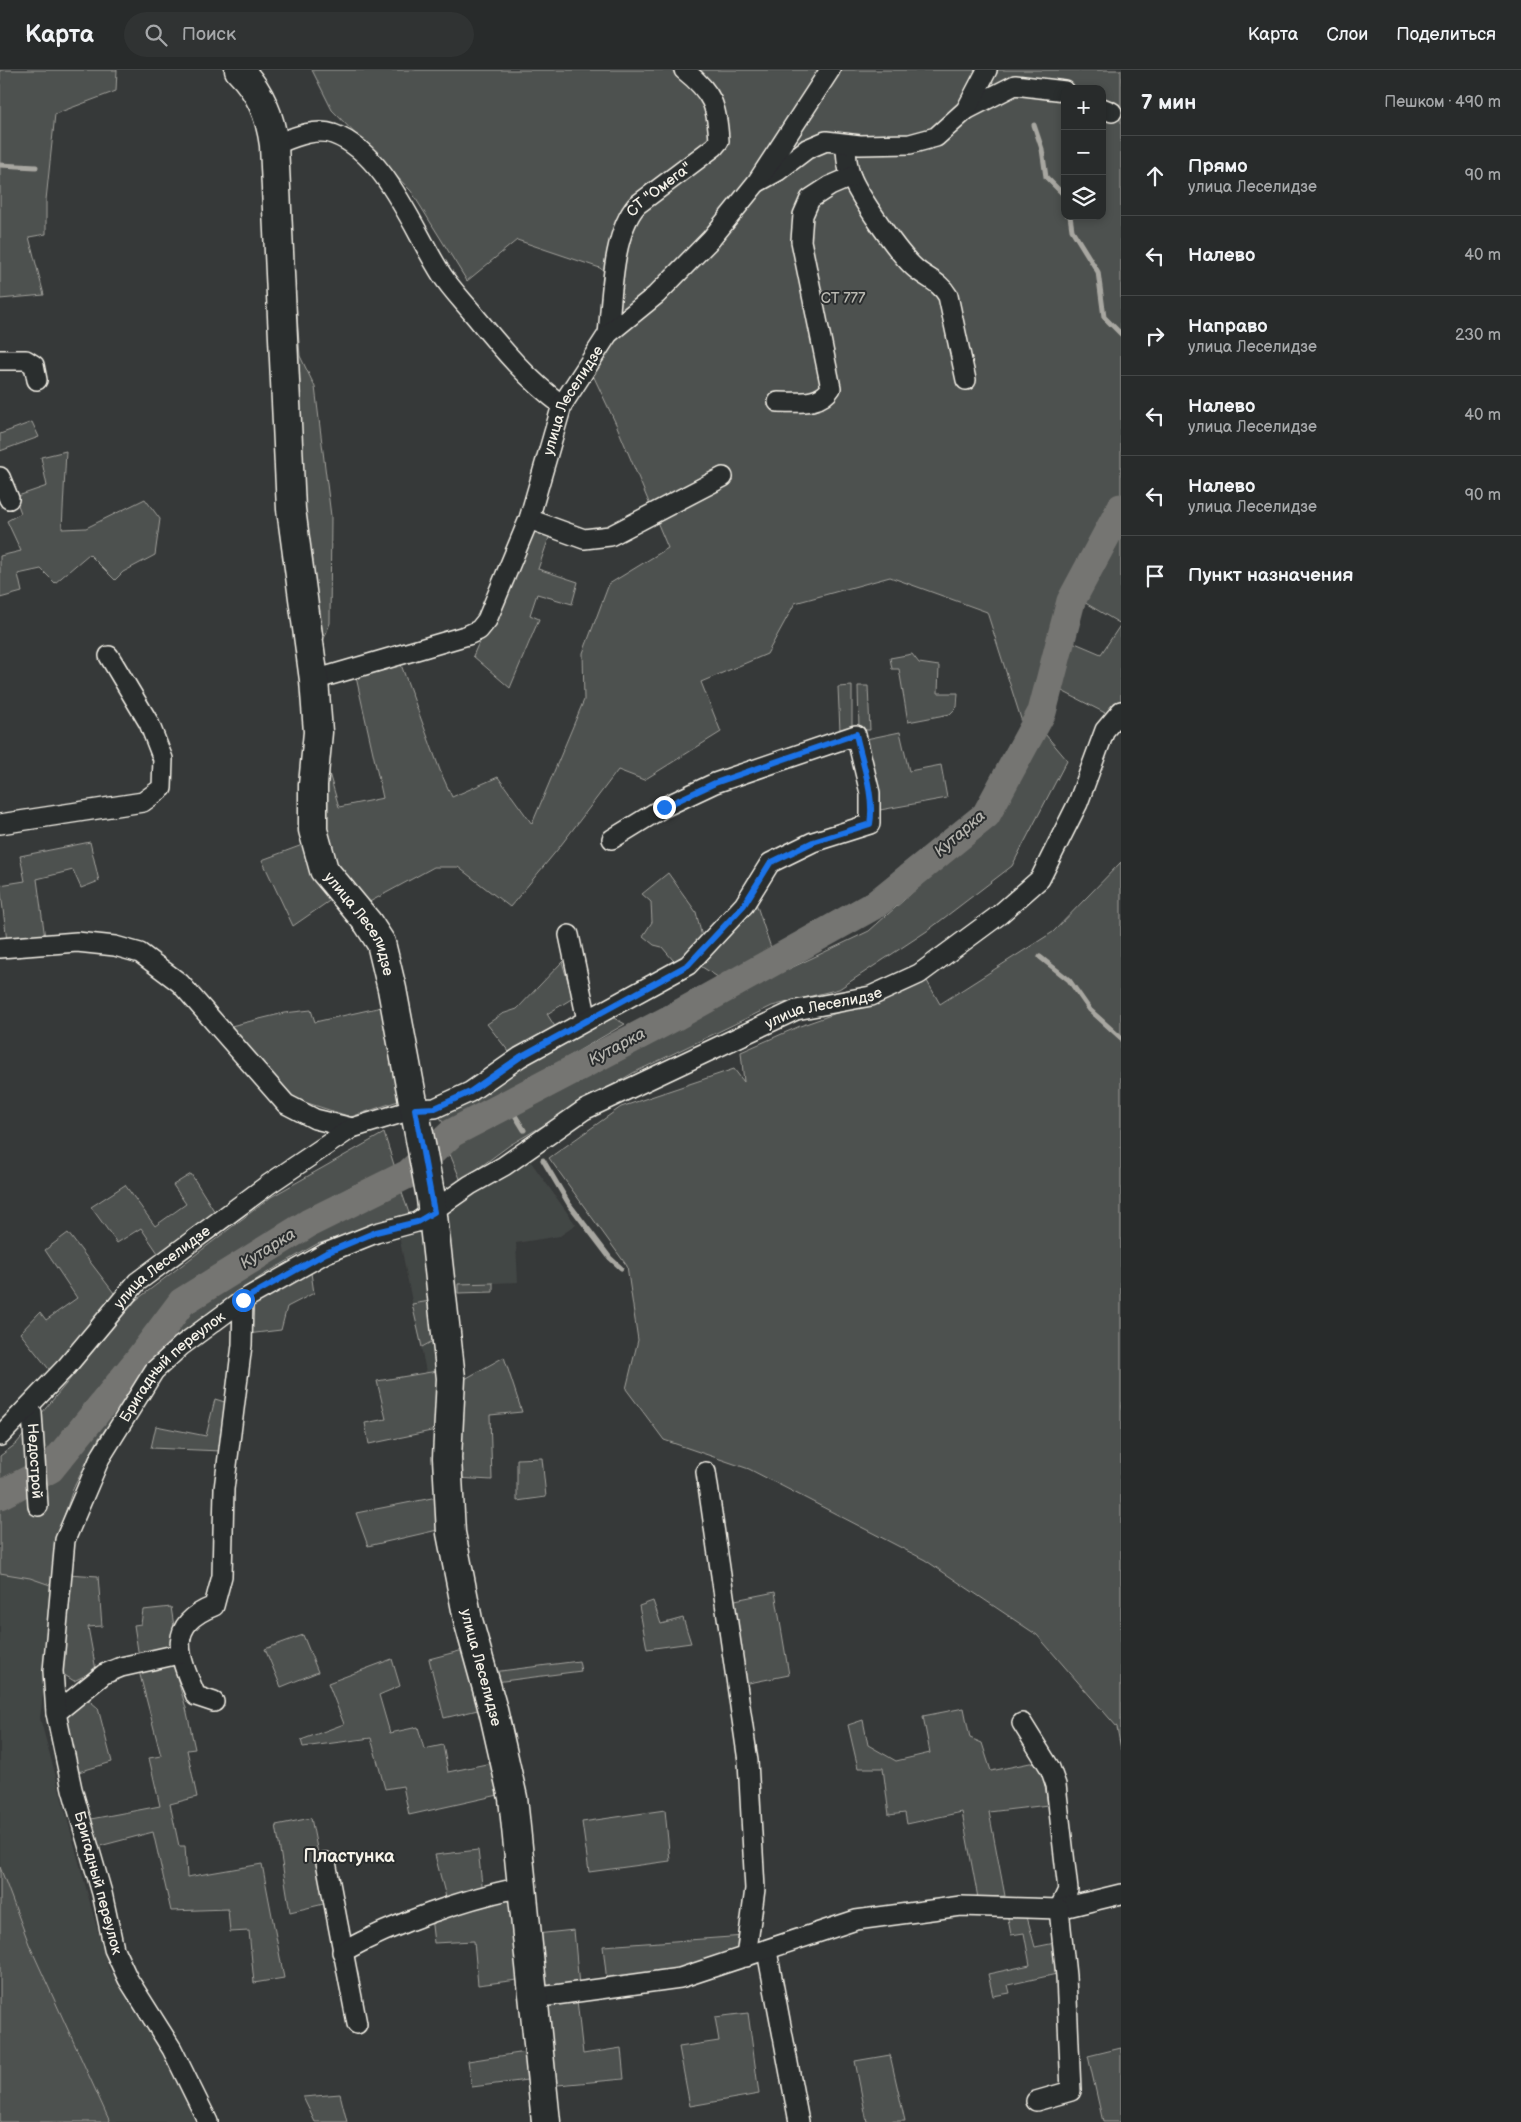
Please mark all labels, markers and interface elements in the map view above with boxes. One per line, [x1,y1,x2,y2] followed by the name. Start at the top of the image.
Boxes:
[124,12,474,57] search box
[25,20,94,49] text: Карта
[142,21,170,49] icon: search
[182,23,236,46] text: Поиск
[1248,24,1298,45] text: Карта
[1326,24,1368,45] text: Слои
[1396,24,1496,45] text: Поделиться
[1061,85,1106,220] map controls
[1061,85,1106,130] button: +
[1141,90,1196,115] text: 7 мин
[1384,93,1501,112] text: Пешком · 490 m
[1061,130,1106,175] button: −
[1188,155,1248,178] text: Прямо
[622,158,695,220] street label: СТ "Омега"
[1141,162,1169,190] icon: ahead
[1465,166,1501,185] text: 90 m
[1061,175,1106,220] button: layers
[1188,178,1317,197] text: улица Леселидзе
[1141,242,1169,270] icon: left
[1188,244,1255,267] text: Налево
[1464,246,1501,265] text: 40 m
[821,289,866,308] park label: СТ 777
[1188,315,1268,338] text: Направо
[1141,322,1169,350] icon: right
[1455,326,1501,345] text: 230 m
[1188,338,1317,357] text: улица Леселидзе
[538,342,608,457] street label: улица Леселидзе
[1188,395,1255,418] text: Налево
[1141,402,1169,430] icon: left
[1464,406,1501,425] text: 40 m
[1188,418,1317,437] text: улица Леселидзе
[1188,475,1255,498] text: Налево
[1141,482,1169,510] icon: left
[1465,486,1501,505] text: 90 m
[1188,498,1317,517] text: улица Леселидзе
[1141,562,1169,590] icon: arrive
[1188,564,1353,587] text: Пункт назначения
[653,796,676,819] route end
[931,807,989,861] water label: Кутарка
[320,868,398,978] street label: улица Леселидзе
[762,983,885,1033] street label: улица Леселидзе
[585,1024,649,1070] water label: Кутарка
[109,1221,214,1312] street label: улица Леселидзе
[237,1225,299,1273] water label: Кутарка
[232,1289,255,1312] route start
[115,1307,229,1426] street label: Бригадный переулок
[23,1423,47,1499] street label: Недострой
[457,1607,506,1728] street label: улица Леселидзе
[70,1809,126,1957] street label: Бригадный переулок
[304,1846,395,1867] district label: Пластунка

